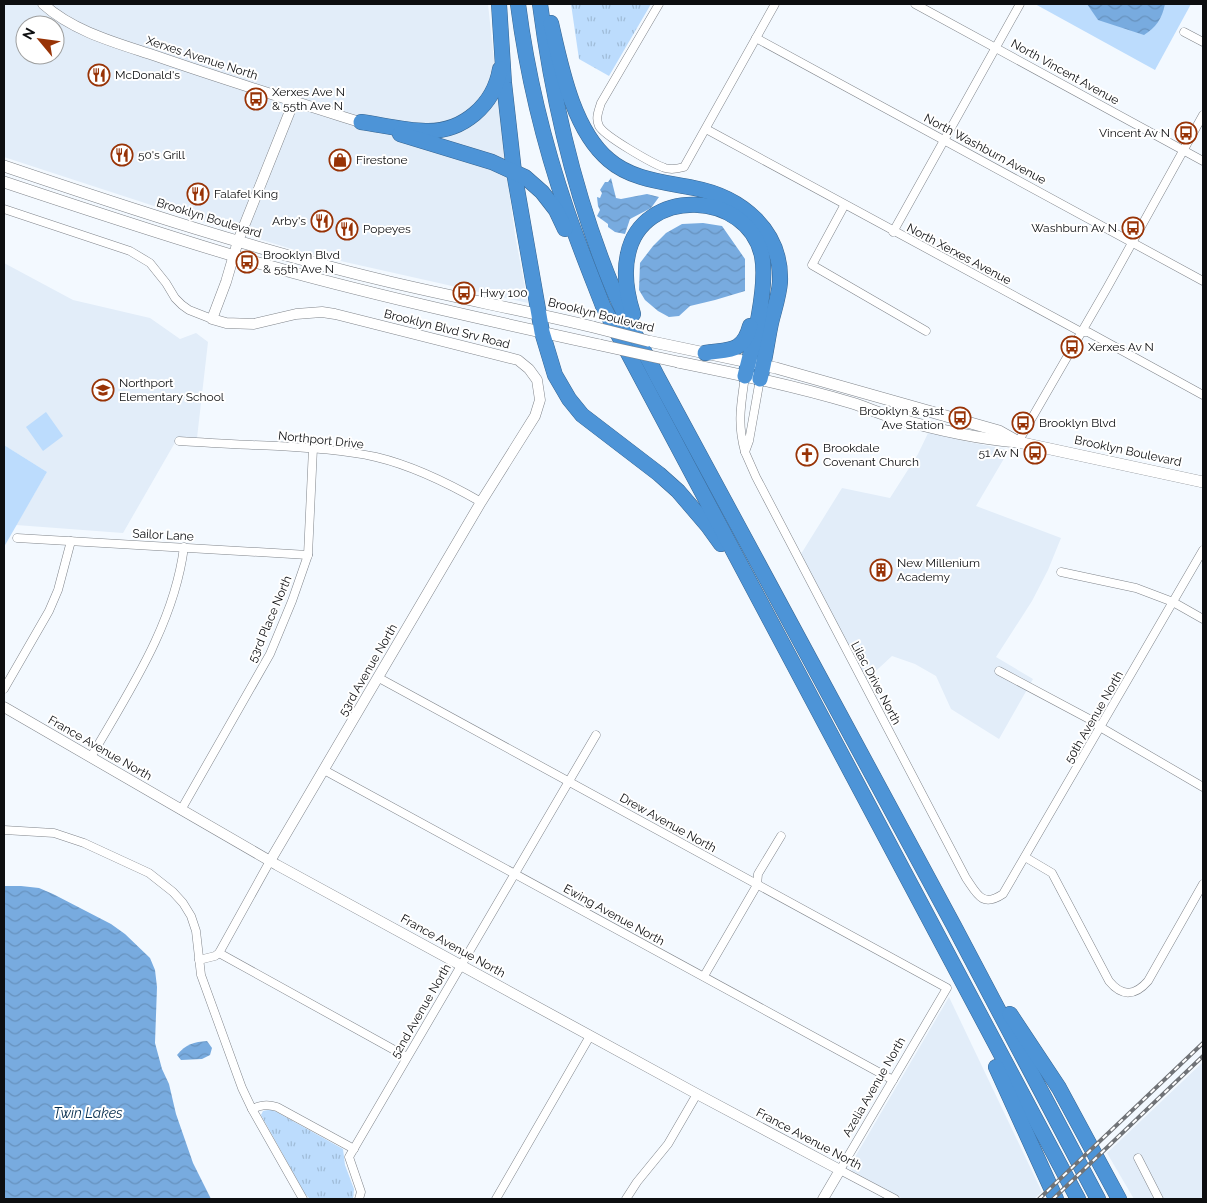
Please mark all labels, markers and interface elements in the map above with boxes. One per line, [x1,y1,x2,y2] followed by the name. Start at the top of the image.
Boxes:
[15,15,65,65] north arrow
[19,25,38,42] text: N
[144,33,260,83] street label: Xerxes Avenue North
[1009,36,1121,108] street label: North Vincent Avenue
[87,63,111,87] restaurant icon: McDonald's
[115,68,180,82] place label: McDonald's
[272,85,345,113] place label: Xerxes Ave N & 55th Ave N
[244,87,268,111] bus stop icon: Xerxes Ave N & 55th Ave N
[922,111,1048,187] street label: North Washburn Avenue
[1174,121,1198,145] bus stop icon: Vincent Av N
[1099,126,1170,140] place label: Vincent Av N
[110,143,134,167] restaurant icon: 50's Grill
[138,148,186,162] place label: 50's Grill
[328,148,352,172] shop icon: Firestone
[356,153,408,167] place label: Firestone
[186,182,210,206] restaurant icon: Falafel King
[214,187,278,201] place label: Falafel King
[155,195,263,241] street label: Brooklyn Boulevard
[310,209,334,233] restaurant icon: Arby's
[272,214,306,228] place label: Arby's
[1121,216,1145,240] bus stop icon: Washburn Av N
[335,217,359,241] restaurant icon: Popeyes
[904,221,1014,287] street label: North Xerxes Avenue
[1031,221,1117,235] place label: Washburn Av N
[363,222,411,236] place label: Popeyes
[263,248,340,276] place label: Brooklyn Blvd & 55th Ave N
[235,250,259,274] bus stop icon: Brooklyn Blvd & 55th Ave N
[452,281,476,305] bus stop icon: Hwy 100
[480,286,528,300] place label: Hwy 100
[546,295,656,335] street label: Brooklyn Boulevard
[383,307,511,351] street label: Brooklyn Blvd Srv Road
[1060,335,1084,359] bus stop icon: Xerxes Av N
[1088,340,1154,354] place label: Xerxes Av N
[119,376,225,404] place label: Northport Elementary School
[91,378,115,402] school or university icon: Northport Elementary School
[859,404,944,432] place label: Brooklyn & 51st Ave Station
[948,406,972,430] bus stop icon: Brooklyn & 51st Ave Station
[1011,411,1035,435] bus stop icon: Brooklyn Blvd
[1039,416,1116,430] place label: Brooklyn Blvd
[278,429,364,451] street label: Northport Drive
[1073,433,1183,469] street label: Brooklyn Boulevard
[823,441,919,469] place label: Brookdale Covenant Church
[1023,441,1047,465] bus stop icon: 51 Av N
[795,443,819,467] church icon: Brookdale Covenant Church
[979,446,1019,460] place label: 51 Av N
[132,526,194,544] street label: Sailor Lane
[897,556,980,584] place label: New Millenium Academy
[869,558,893,582] building icon: New Millenium Academy
[245,573,295,665] street label: 53rd Place North
[336,622,400,718] street label: 53rd Avenue North
[848,639,904,727] street label: Lilac Drive North
[1062,668,1126,766] street label: 50th Avenue North
[46,713,154,783] street label: France Avenue North
[617,791,719,855] street label: Drew Avenue North
[561,881,667,949] street label: Ewing Avenue North
[398,911,508,981] street label: France Avenue North
[388,961,454,1061] street label: 52nd Avenue North
[840,1035,908,1139] street label: Azelia Avenue North
[53,1105,123,1121] water label: Twin Lakes
[754,1105,864,1173] street label: France Avenue North

